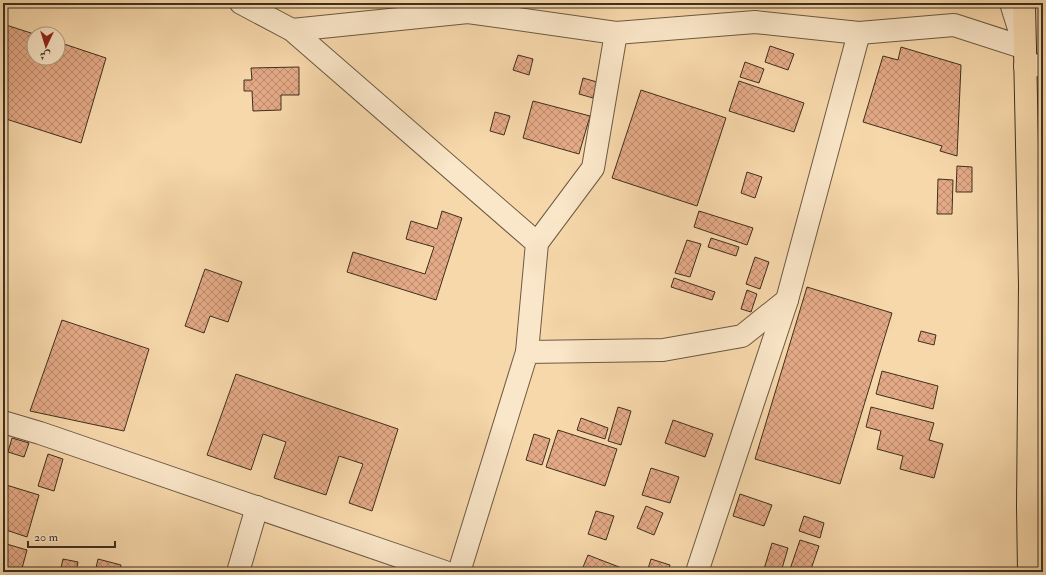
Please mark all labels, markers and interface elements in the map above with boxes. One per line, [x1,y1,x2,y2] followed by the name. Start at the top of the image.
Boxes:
[26,26,66,66] north arrow
[39,49,51,62] text: ش
[28,523,115,549] scale bar
[34,530,59,545] text: 20 m

